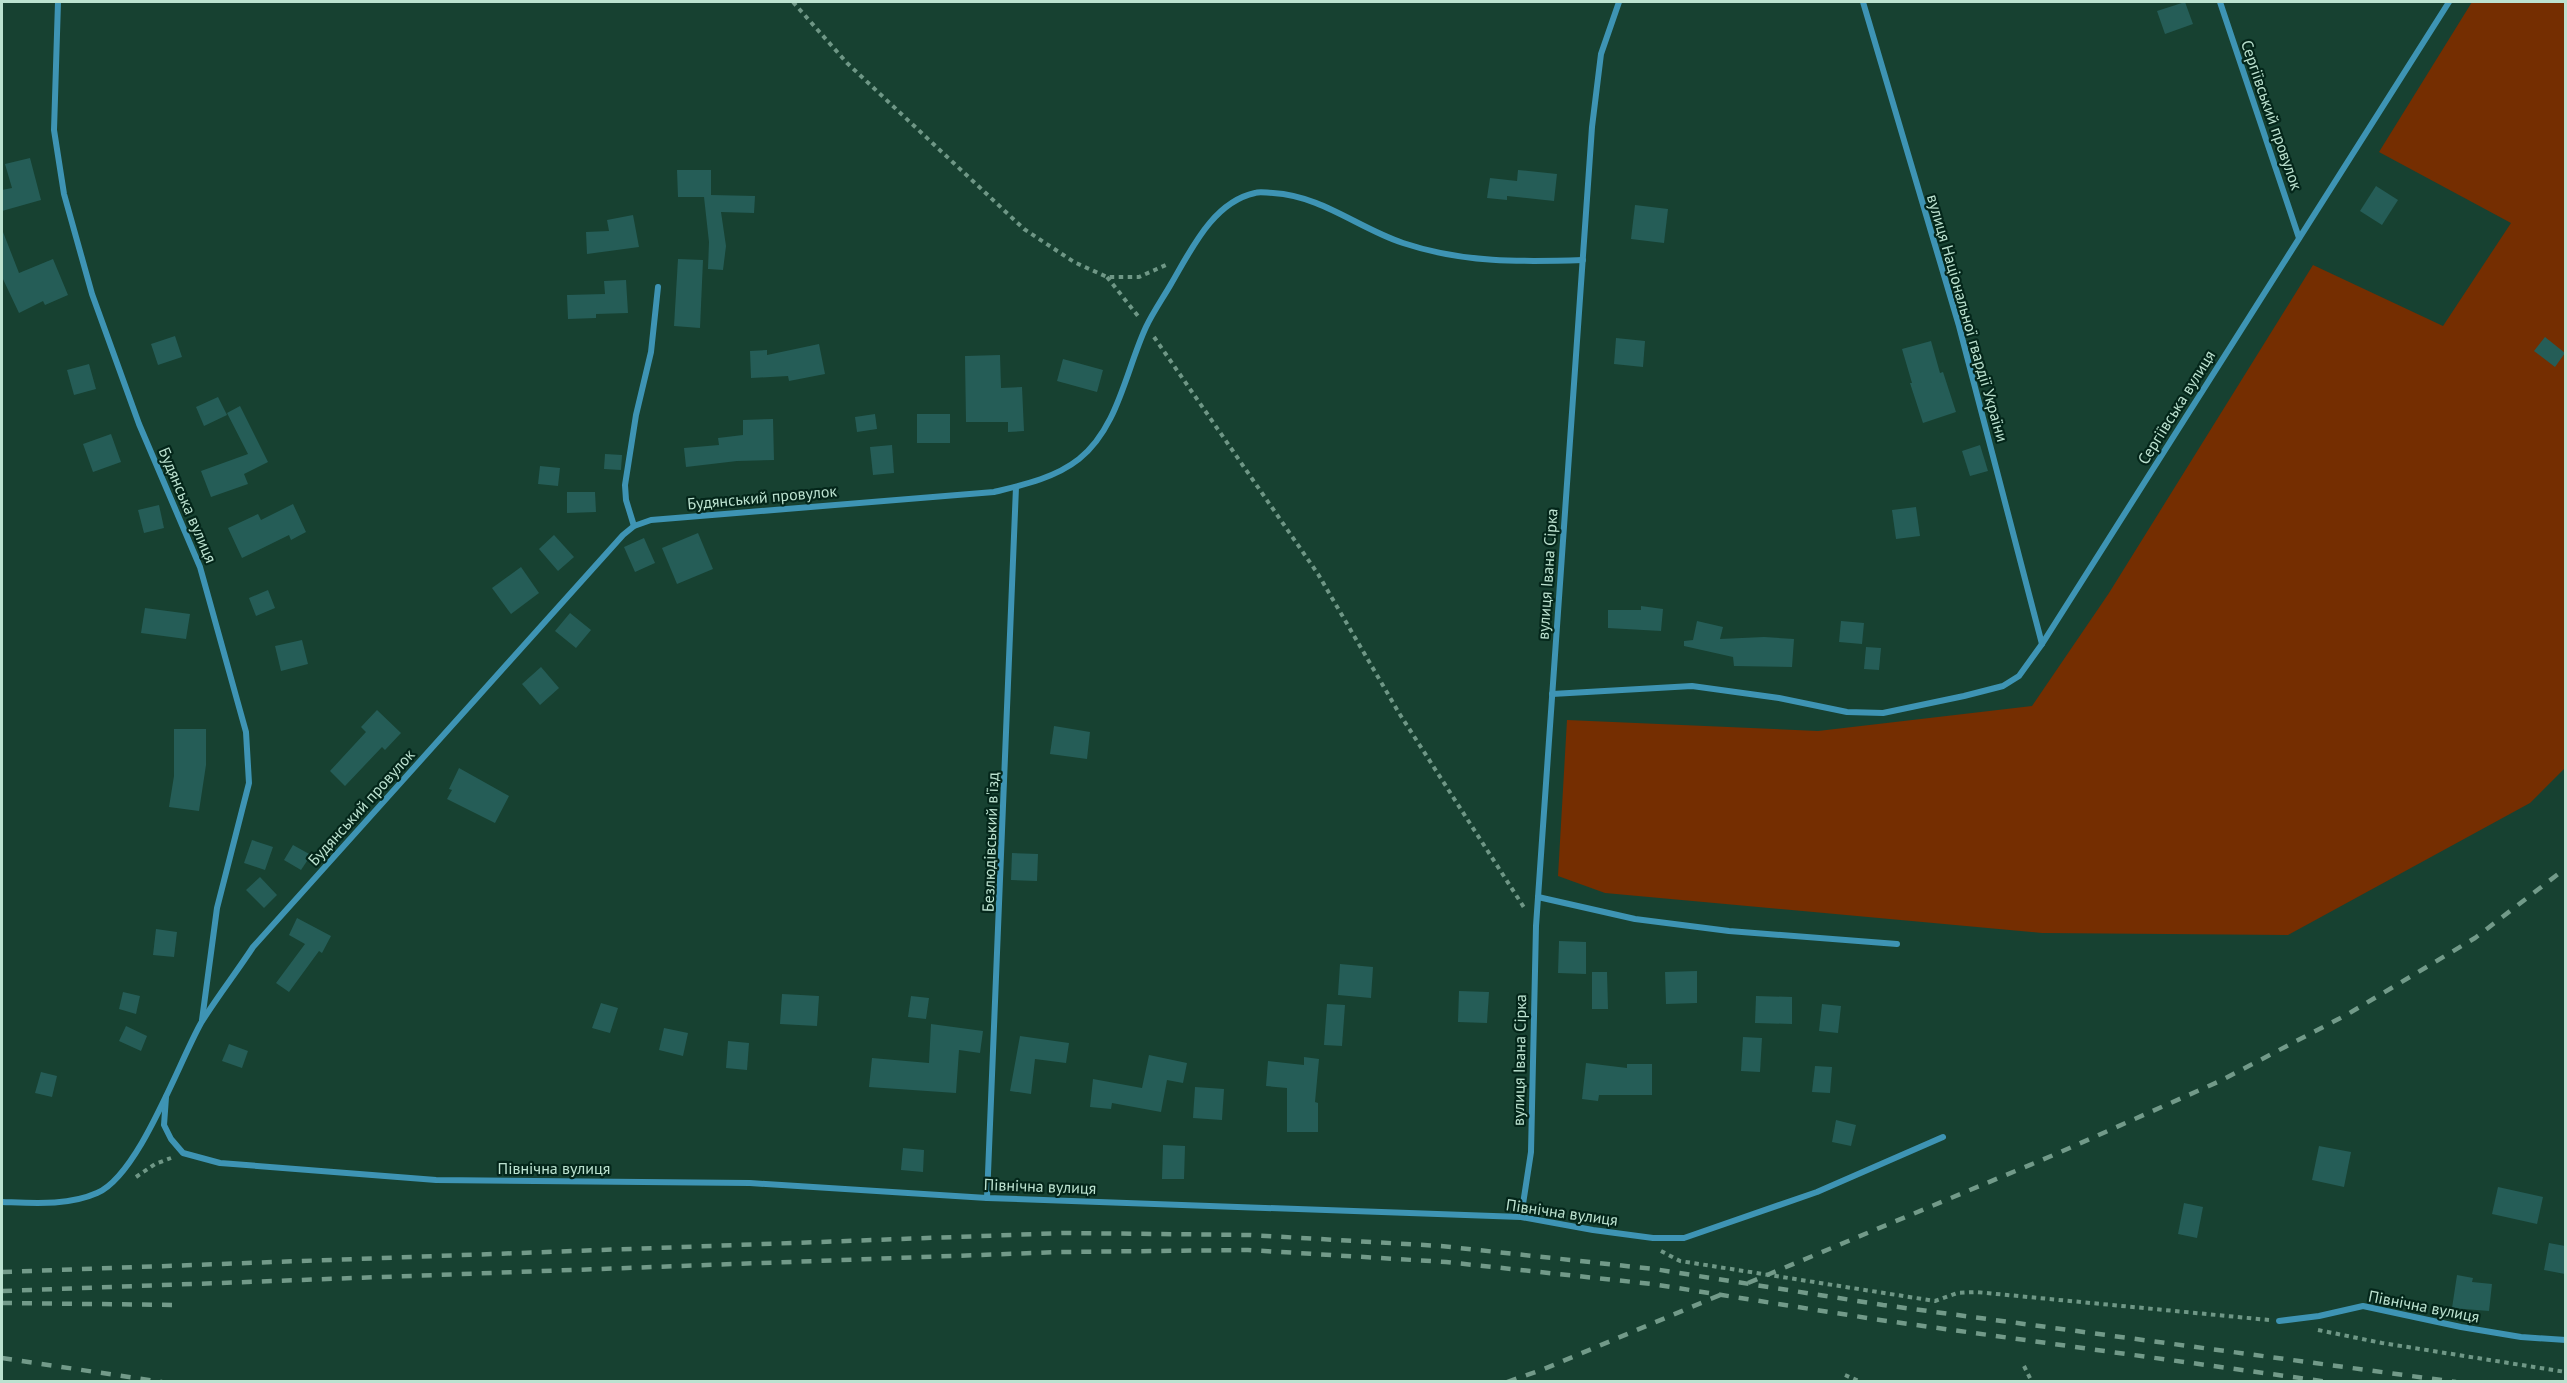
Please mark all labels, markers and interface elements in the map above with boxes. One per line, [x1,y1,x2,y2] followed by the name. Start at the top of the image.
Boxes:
[2237,37,2307,193] street label: Сергіївський провулок
[1923,192,2013,444] street label: вулиця Національної гвардії України
[2133,346,2219,468] street label: Сергіївська вулиця
[155,444,221,566] street label: Будянська вулиця
[686,480,838,514] street label: Будянський провулок
[1532,508,1562,640] street label: вулиця Івана Сірка
[303,744,419,870] street label: Будянський провулок
[978,771,1002,912] street label: Безлюдівський в'їзд
[1508,994,1530,1126] street label: вулиця Івана Сірка
[498,1158,610,1178] street label: Північна вулиця
[983,1174,1097,1198] street label: Північна вулиця
[1505,1194,1619,1230] street label: Північна вулиця
[2367,1285,2481,1327] street label: Північна вулиця

